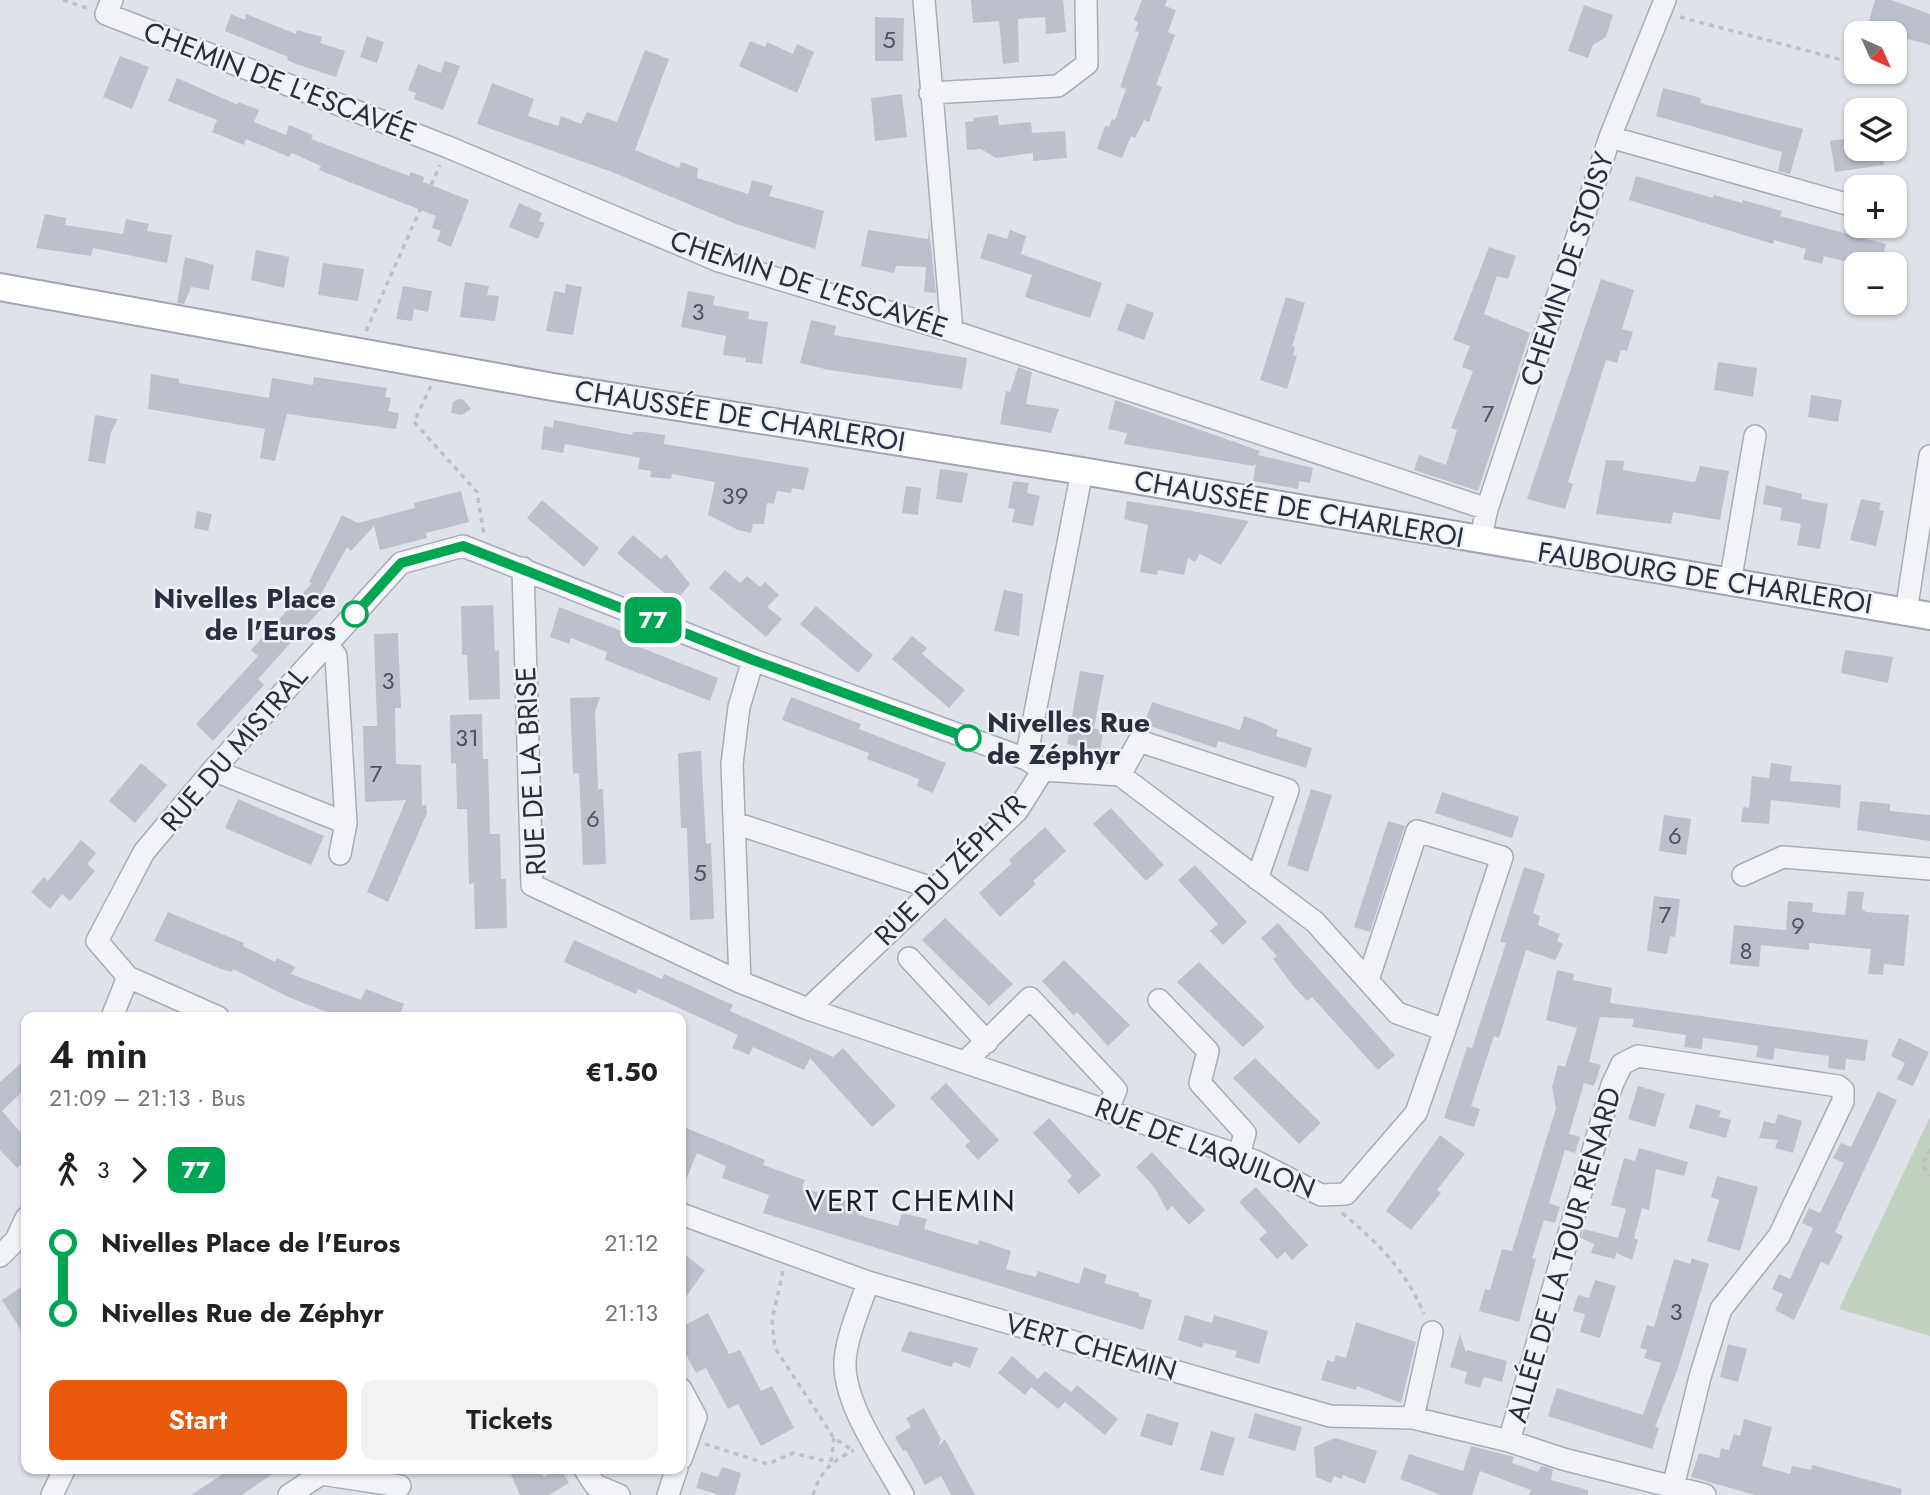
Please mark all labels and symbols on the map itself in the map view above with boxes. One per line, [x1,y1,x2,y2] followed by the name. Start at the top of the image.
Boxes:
[137,11,423,153] street label: CHEMIN DE L'ESCAVÉE
[1844,21,1908,84] north arrow
[882,22,896,57] house number: 5
[1510,146,1624,391] street label: CHEMIN DE STOISY
[665,220,953,348] street label: CHEMIN DE L'ESCAVÉE
[691,294,705,329] house number: 3
[572,370,908,462] street label: CHAUSSÉE DE CHARLEROI
[1482,396,1495,431] house number: 7
[1131,460,1467,558] street label: CHAUSSÉE DE CHARLEROI
[722,478,748,513] house number: 39
[1535,531,1875,625] street label: FAUBOURG DE CHARLEROI
[153,578,336,651] place label: Nivelles Place de l'Euros
[622,597,684,643] line badge: 77
[342,601,368,627] marker: Nivelles Place de l'Euros
[151,657,318,840] street label: RUE DU MISTRAL
[381,663,395,698] house number: 3
[505,666,557,876] street label: RUE DE LA BRISE
[987,702,1150,775] place label: Nivelles Rue de Zéphyr
[455,720,479,755] house number: 31
[955,725,981,751] marker: Nivelles Rue de Zéphyr
[370,756,383,791] house number: 7
[865,785,1035,955] street label: RUE DU ZÉPHYR
[586,801,600,836] house number: 6
[1668,818,1682,853] house number: 6
[693,855,707,890] house number: 5
[1659,897,1672,932] house number: 7
[1791,908,1805,943] house number: 9
[1739,933,1753,968] house number: 8
[1496,1082,1632,1428] street label: ALLÉE DE LA TOUR RENARD
[1089,1087,1321,1209] street label: RUE DE L'AQUILON
[805,1179,1017,1222] district label: VERT CHEMIN
[1669,1294,1683,1329] house number: 3
[1000,1303,1182,1391] street label: VERT CHEMIN

